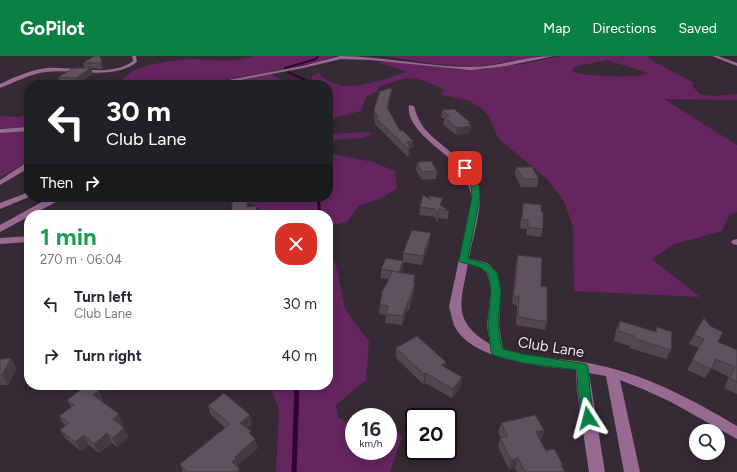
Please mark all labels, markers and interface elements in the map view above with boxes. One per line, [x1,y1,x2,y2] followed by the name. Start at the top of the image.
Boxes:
[20,17,85,40] text: GoPilot
[543,20,571,37] text: Map
[593,20,656,37] text: Directions
[678,20,717,37] text: Saved
[106,94,171,128] text: 30 m
[40,96,92,148] icon: left
[106,128,186,150] text: Club Lane
[448,151,482,185] pin
[454,157,476,179] icon: arrive
[81,172,103,194] icon: right
[40,174,73,192] text: Then
[40,222,97,251] text: 1 min
[275,223,317,265] button: close
[40,252,122,267] text: 270 m · 06:04
[74,288,132,306] text: Turn left
[40,293,62,315] icon: left
[283,295,317,313] text: 30 m
[74,306,132,321] text: Club Lane
[517,333,585,361] street label: Club Lane
[40,345,62,367] icon: right
[74,347,142,365] text: Turn right
[282,347,317,365] text: 40 m
[567,397,609,439] position arrow
[405,408,457,460] speed limit sign: 20
[361,417,381,441] text: 16
[689,424,725,460] map controls
[689,424,725,460] button: search
[360,437,382,450] text: km/h

